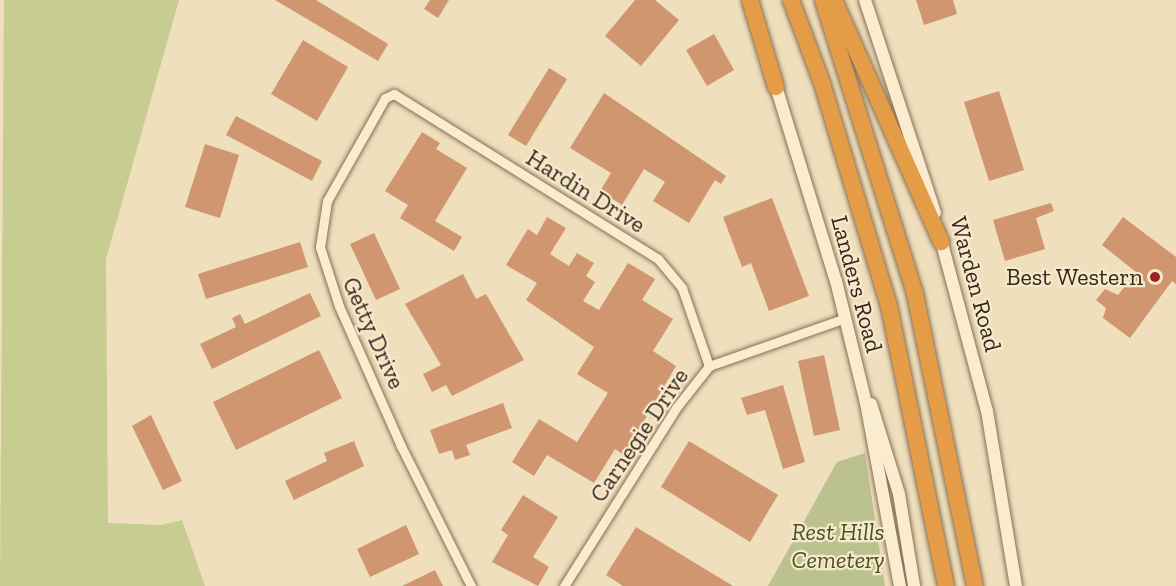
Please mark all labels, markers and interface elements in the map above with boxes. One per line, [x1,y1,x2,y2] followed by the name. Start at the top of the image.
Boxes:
[521,143,651,239] street label: Hardin Drive
[825,212,889,356] street label: Landers Road
[944,213,1008,355] street label: Warden Road
[1005,263,1143,291] place label: Best Western
[1148,270,1162,284] marker: Best Western
[336,272,412,394] street label: Getty Drive
[584,363,694,507] street label: Carnegie Drive
[791,518,885,574] park label: Rest Hills Cemetery

